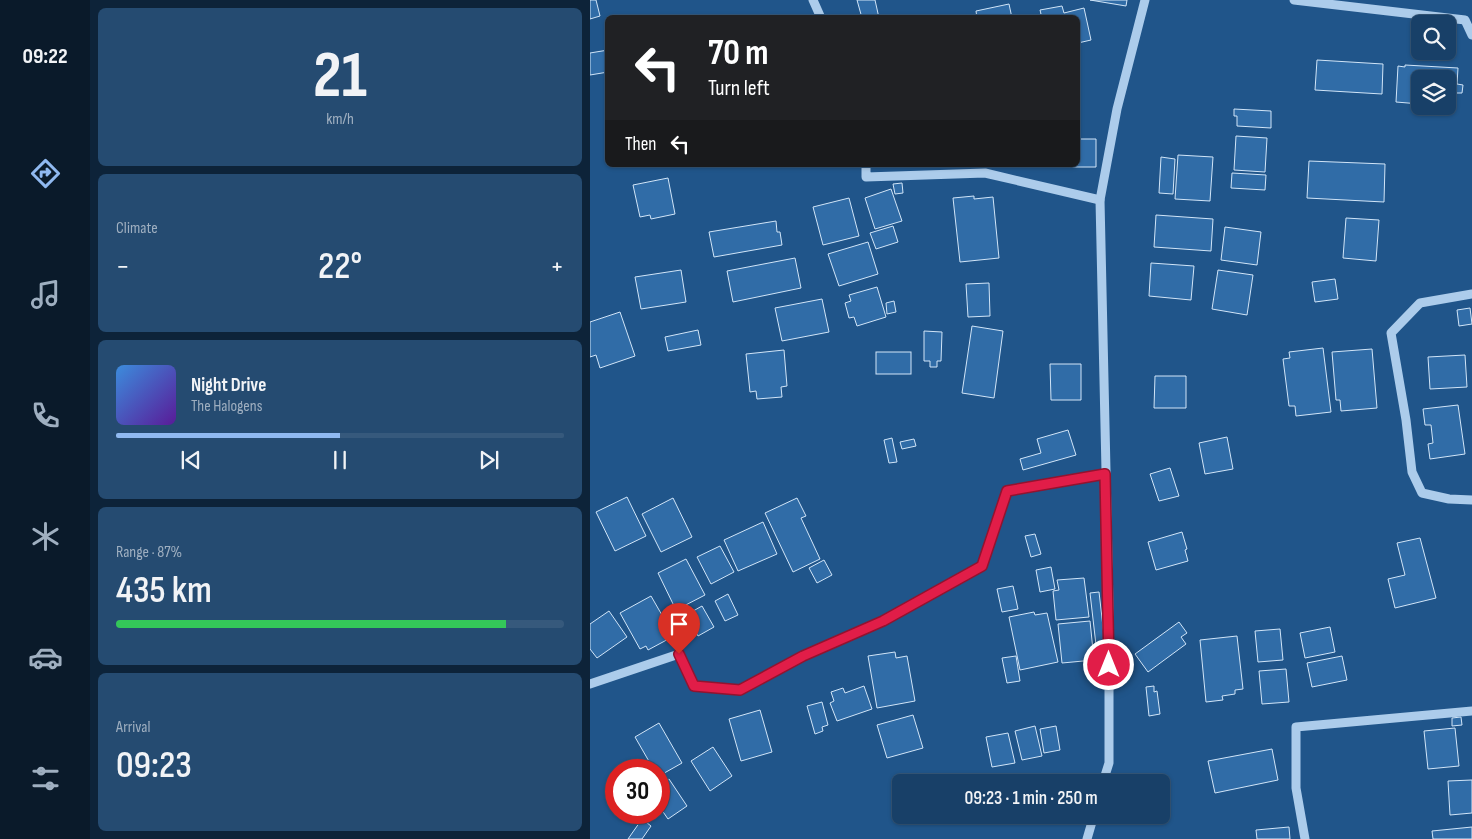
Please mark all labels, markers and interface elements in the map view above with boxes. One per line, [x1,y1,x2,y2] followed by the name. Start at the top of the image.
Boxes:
[1411,15,1456,115] map controls
[1411,15,1456,60] button: search
[708,32,768,75] text: 70 m
[625,35,690,100] icon: left
[313,38,367,116] text: 21
[22,43,68,70] text: 09:22
[1411,70,1456,115] button: layers
[708,75,770,102] text: Turn left
[326,110,354,129] text: km/h
[666,130,694,158] icon: left
[625,133,656,156] text: Then
[28,156,63,191] icon: directions
[116,219,158,238] text: Climate
[318,244,362,289] text: 22°
[116,250,130,283] text: −
[550,250,564,283] text: +
[28,277,63,312] icon: music
[191,374,266,397] text: Night Drive
[191,397,262,416] text: The Halogens
[28,398,63,433] icon: phone
[177,446,205,474] icon: previous
[326,446,354,474] icon: pause
[475,446,503,474] icon: next
[28,519,63,554] icon: climate
[116,543,182,562] text: Range · 87%
[116,568,212,613] text: 435 km
[658,603,700,654] pin
[665,610,693,638] icon: arrive
[1082,638,1134,690] position arrow
[28,640,63,675] icon: car
[116,718,150,737] text: Arrival
[116,743,192,788] text: 09:23
[605,759,670,824] speed limit sign: 30
[28,761,63,796] icon: filters
[964,787,1098,810] text: 09:23 · 1 min · 250 m

